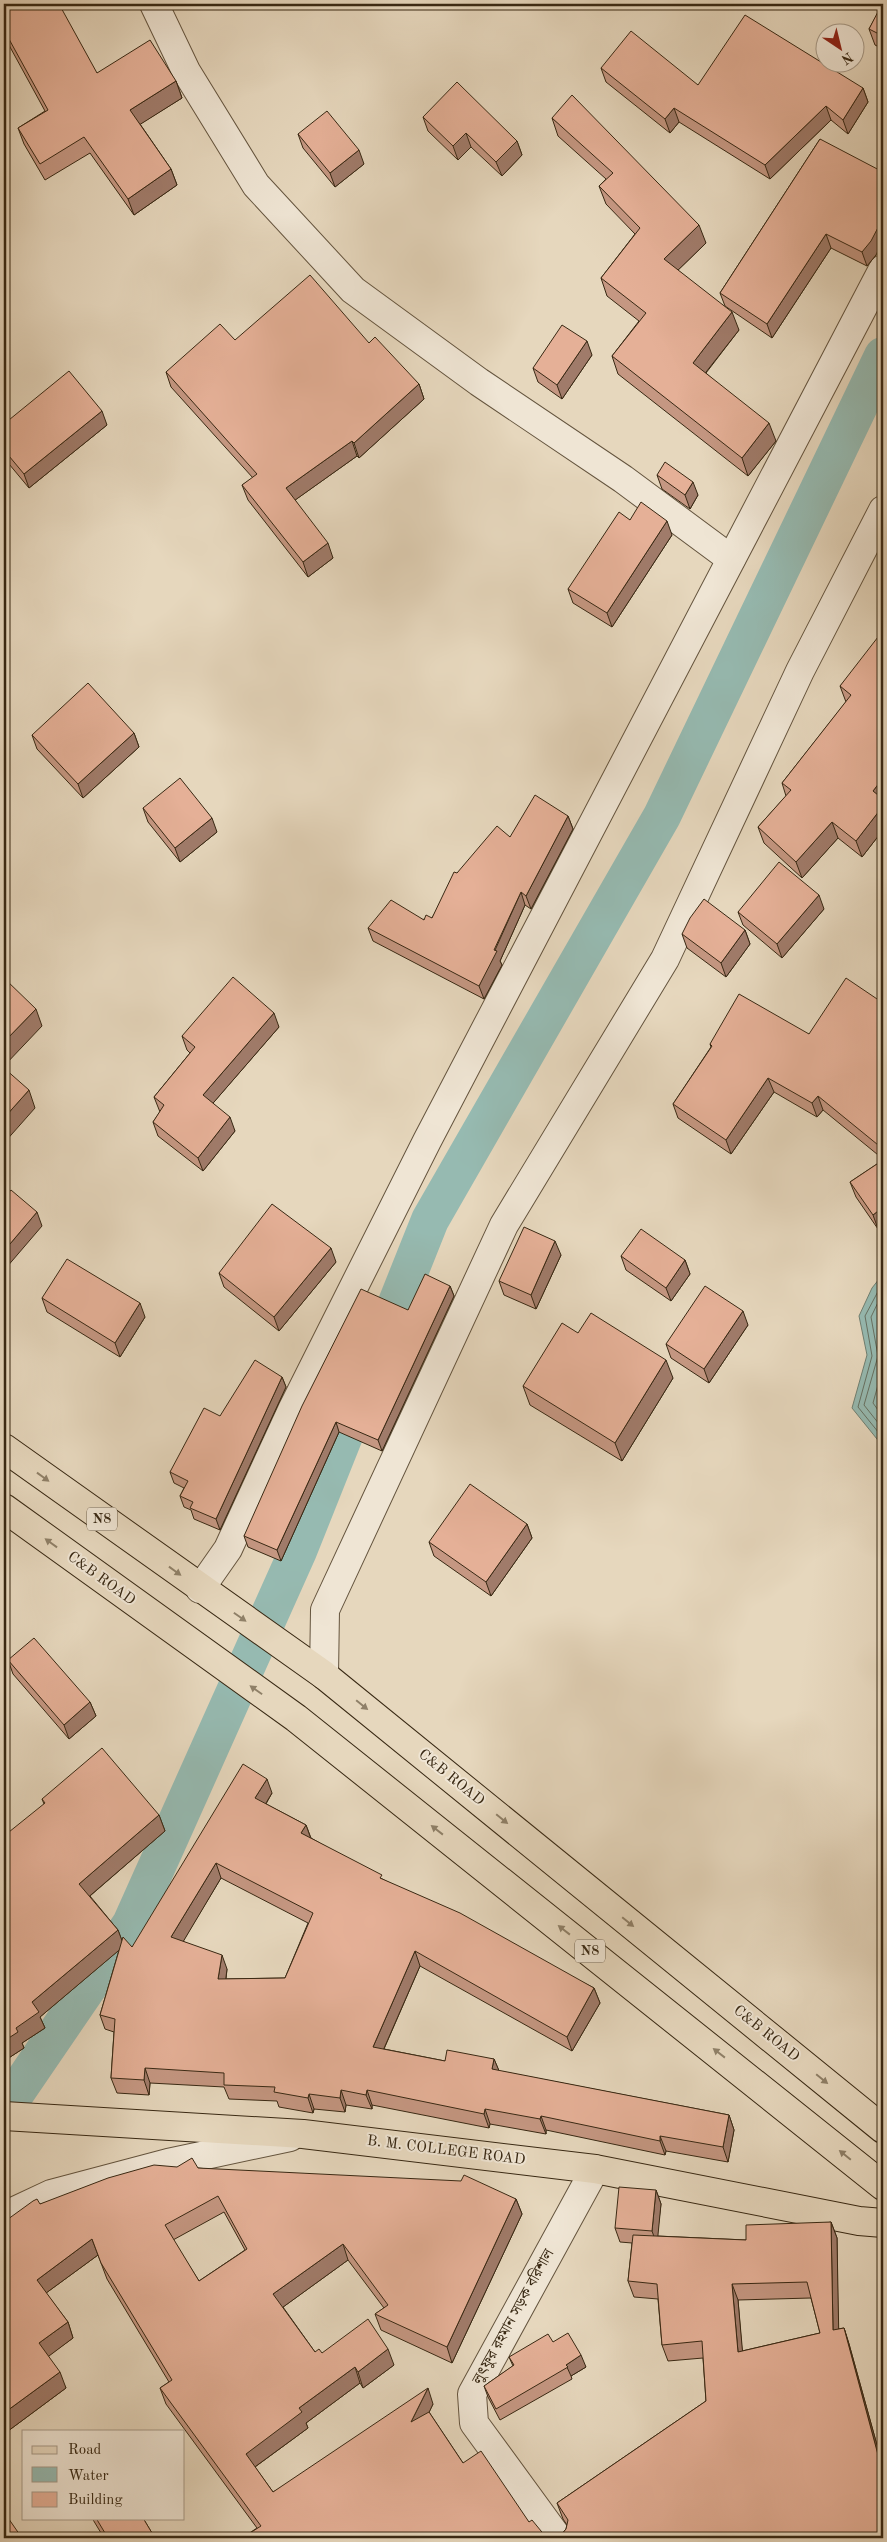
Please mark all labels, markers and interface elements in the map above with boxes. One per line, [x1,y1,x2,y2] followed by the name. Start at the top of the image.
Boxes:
[814,22,864,72] north arrow
[838,49,855,67] text: N
[36,1471,49,1482] one-way arrow
[87,1508,117,1530] road number: N8
[45,1537,58,1548] one-way arrow
[64,1549,138,1609] street label: C&B ROAD
[169,1566,182,1576] one-way arrow
[233,1612,247,1622] one-way arrow
[249,1685,263,1695] one-way arrow
[355,1700,368,1711] one-way arrow
[415,1747,487,1809] street label: C&B ROAD
[495,1814,508,1825] one-way arrow
[431,1824,444,1835] one-way arrow
[621,1916,634,1927] one-way arrow
[558,1925,571,1936] one-way arrow
[575,1940,605,1962] road number: N8
[730,2003,802,2065] street label: C&B ROAD
[713,2048,726,2059] one-way arrow
[815,2074,828,2085] one-way arrow
[366,2134,526,2168] street label: B. M. COLLEGE ROAD
[839,2150,852,2161] one-way arrow
[469,2246,558,2388] street label: লুৎফুর রহমান সড়ক বরিশাল
[22,2430,185,2520] legend
[68,2443,102,2458] text: Road
[68,2469,109,2484] text: Water
[68,2493,123,2508] text: Building

